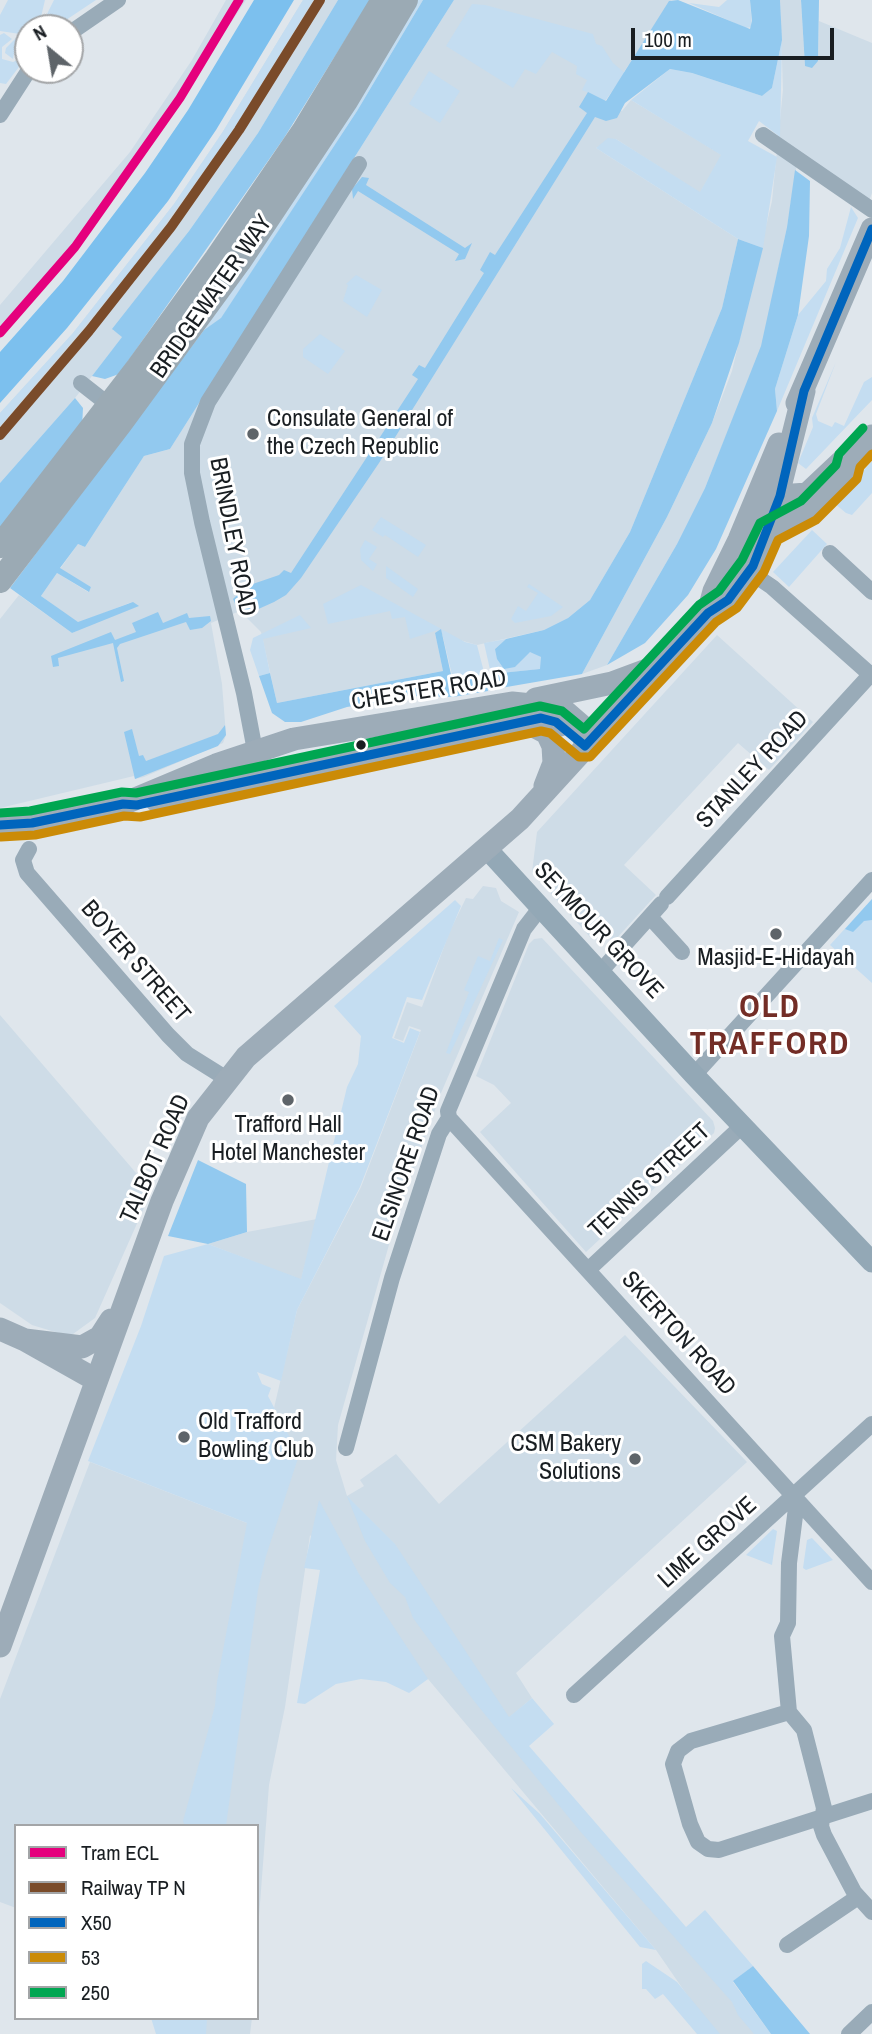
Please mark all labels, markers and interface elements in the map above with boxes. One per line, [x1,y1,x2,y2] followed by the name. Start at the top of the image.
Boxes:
[14,14,84,84] north arrow
[634,14,837,58] scale bar
[28,18,51,47] text: N
[644,25,692,54] text: 100 m
[145,210,279,384] street label: BRIDGEWATER WAY
[267,406,453,462] place label: Consulate General of the Czech Republic
[245,426,261,442] marker: Consulate General of the Czech Republic
[203,455,261,619] street label: BRINDLEY ROAD
[350,665,508,717] street label: CHESTER ROAD
[691,705,815,835] street label: STANLEY ROAD
[354,738,368,752] unlabelled marker
[527,857,669,1005] street label: SEYMOUR GROVE
[74,895,196,1029] street label: BOYER STREET
[768,926,784,942] marker: Masjid-E-Hidayah
[697,945,855,973] place label: Masjid-E-Hidayah
[691,989,849,1064] district label: OLD TRAFFORD
[367,1083,447,1245] street label: ELSINORE ROAD
[115,1090,197,1228] street label: TALBOT ROAD
[280,1092,296,1108] marker: Trafford Hall Hotel Manchester
[211,1112,365,1168] place label: Trafford Hall Hotel Manchester
[583,1118,717,1244] street label: TENNIS STREET
[615,1266,741,1402] street label: SKERTON ROAD
[198,1409,314,1465] place label: Old Trafford Bowling Club
[176,1429,192,1445] marker: Old Trafford Bowling Club
[511,1431,621,1487] place label: CSM Bakery Solutions
[627,1451,643,1467] marker: CSM Bakery Solutions
[653,1491,763,1595] street label: LIME GROVE
[14,1824,259,2020] legend
[81,1838,159,1867] text: Tram ECL
[81,1873,186,1902] text: Railway TP N
[81,1908,112,1937] text: X50
[81,1943,100,1972] text: 53
[81,1978,110,2007] text: 250

